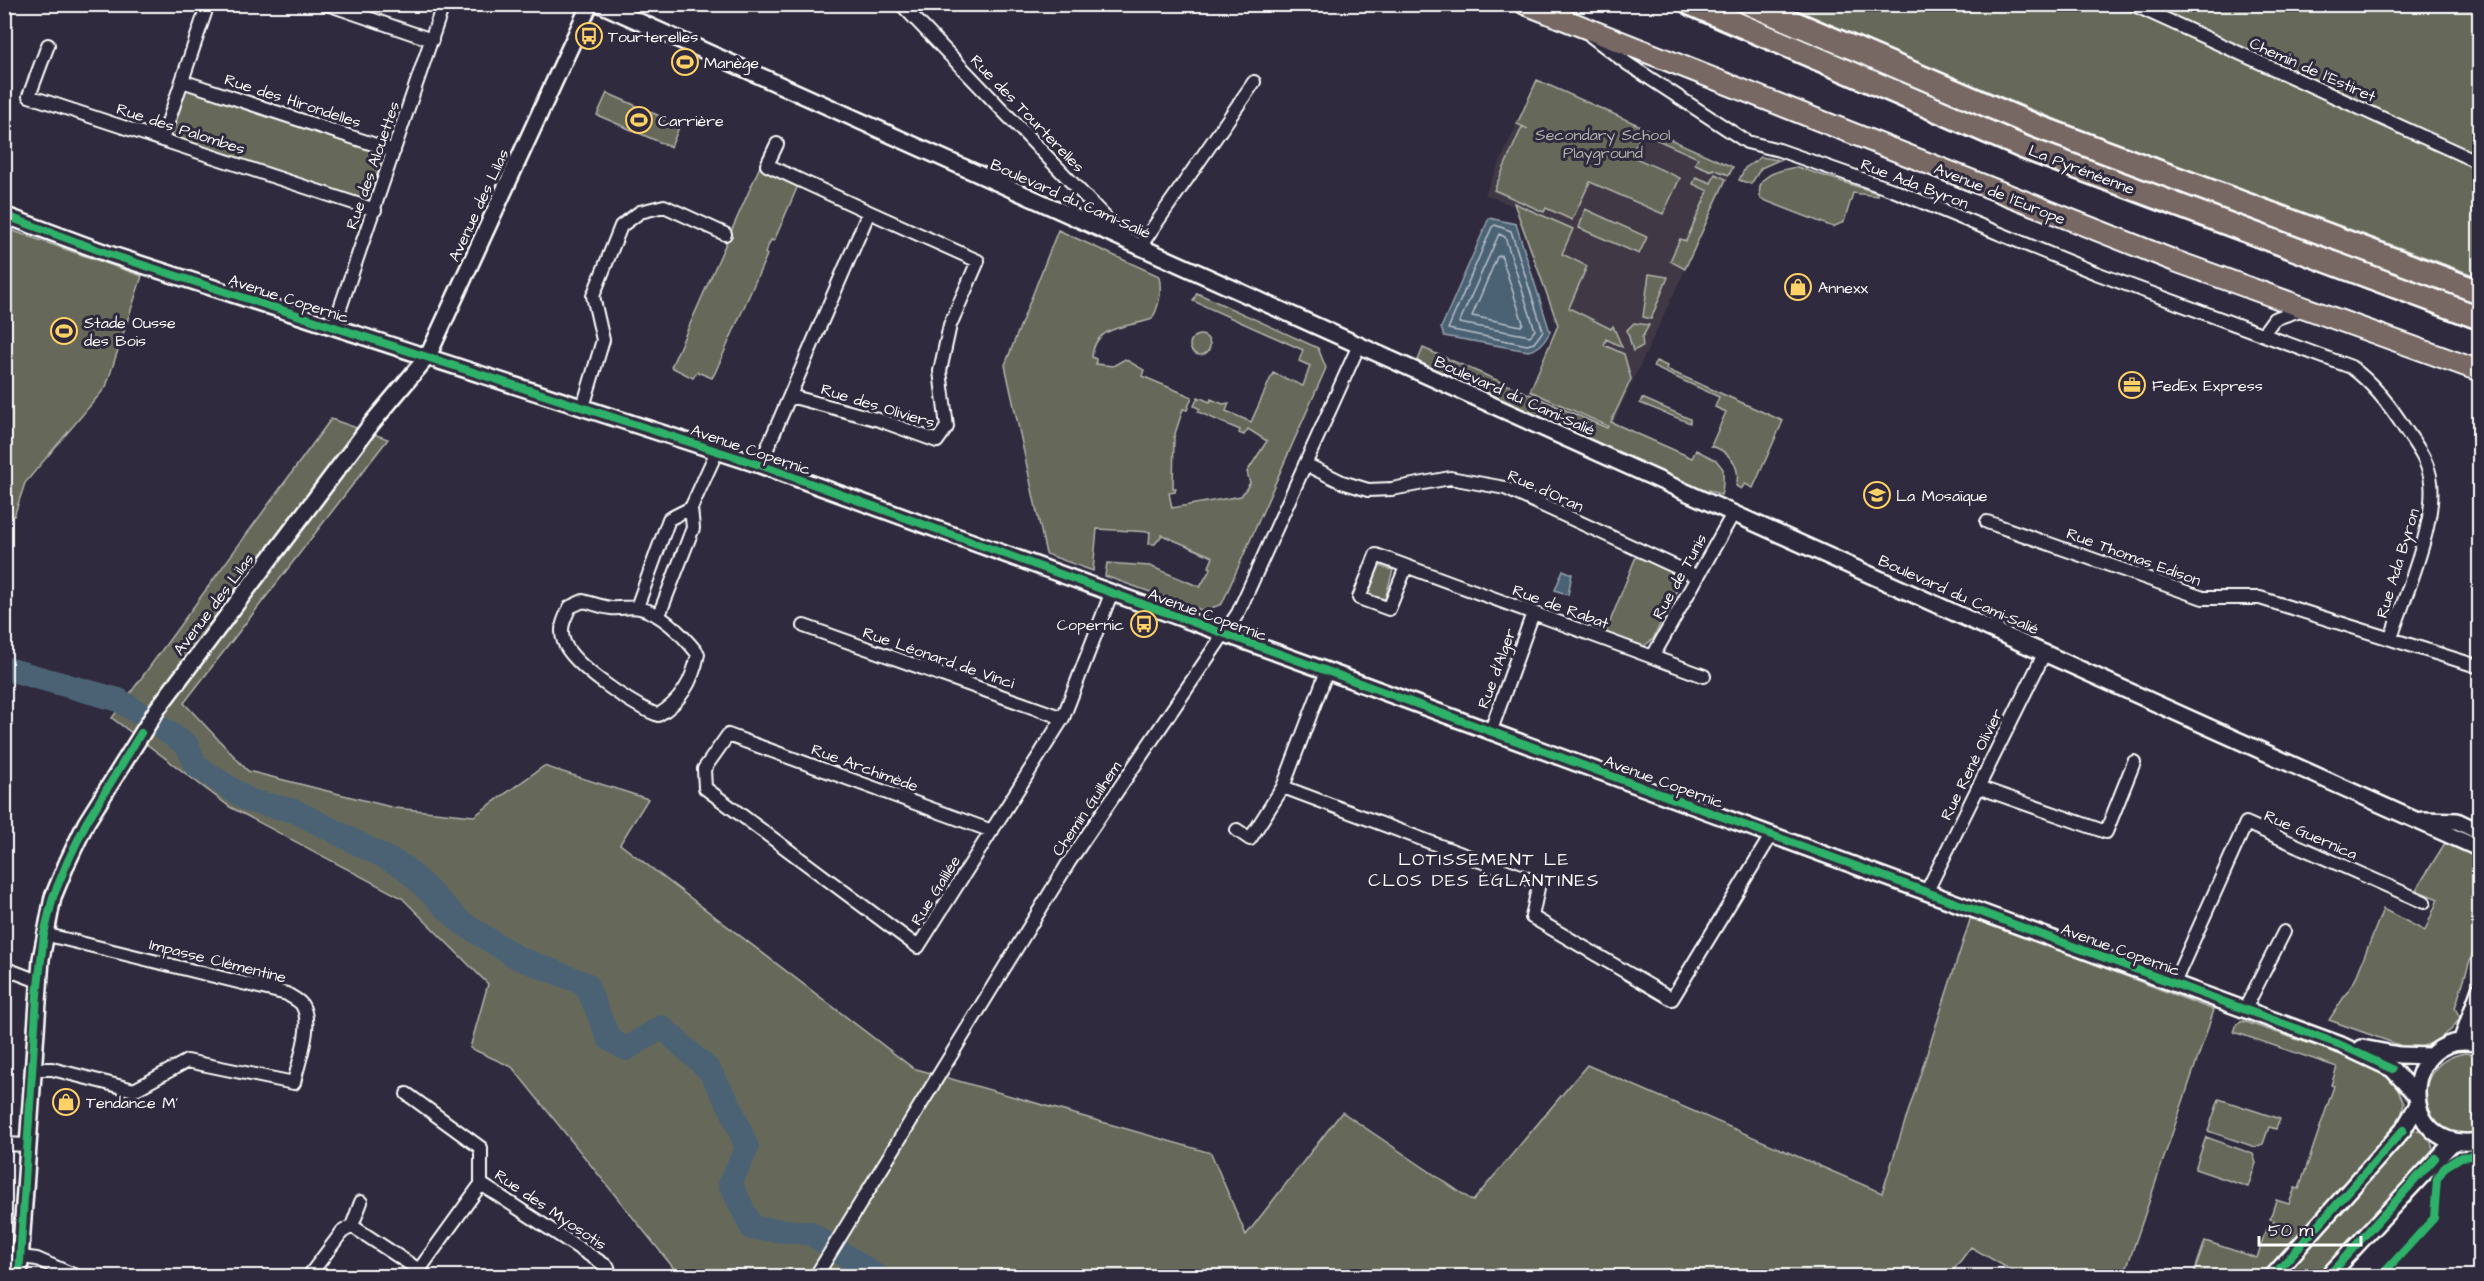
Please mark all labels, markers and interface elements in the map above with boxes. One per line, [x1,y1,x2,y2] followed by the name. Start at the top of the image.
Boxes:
[574,21,604,51] bus stop icon: Tourterelles
[608,26,698,48] place label: Tourterelles
[2246,32,2380,108] street label: Chemin de l'Estiret
[670,47,700,77] sports icon: Manège
[965,50,1089,177] street label: Rue des Tourterelles
[704,52,759,75] place label: Manège
[222,68,364,133] street label: Rue des Hirondelles
[114,98,248,160] street label: Rue des Palombes
[341,98,405,232] street label: Rue des Alouettes
[624,105,654,135] sports icon: Carrière
[658,110,724,132] place label: Carrière
[1535,124,1671,165] park label: Secondary School Playground
[2025,140,2138,201] street label: La Pyrénéenne
[443,146,515,265] street label: Avenue des Lilas
[1857,153,1972,215] street label: Rue Ada Byron
[987,154,1155,244] street label: Boulevard du Cami-Salié
[1931,158,2069,230] street label: Avenue de l'Europe
[226,269,352,329] street label: Avenue Copernic
[1783,272,1813,302] shop icon: Annexx
[1818,277,1868,299] place label: Annexx
[84,312,176,352] place label: Stade Ousse des Bois
[49,316,79,346] sports icon: Stade Ousse des Bois
[1431,351,1599,441] street label: Boulevard du Cami-Salié
[2117,370,2147,400] office icon: FedEx Express
[2152,375,2263,397] place label: FedEx Express
[818,378,937,434] street label: Rue des Oliviers
[688,419,814,481] street label: Avenue Copernic
[1504,464,1587,517] street label: Rue d'Oran
[1862,480,1892,510] school or university icon: La Mosaïque
[1896,485,1988,507] place label: La Mosaïque
[2371,506,2426,621] street label: Rue Ada Byron
[2063,522,2204,591] street label: Rue Thomas Edison
[1647,530,1712,623] street label: Rue de Tunis
[168,549,259,660] street label: Avenue des Lilas
[1875,550,2043,640] street label: Boulevard du Cami-Salié
[1509,579,1612,635] street label: Rue de Rabat
[1145,583,1270,647] street label: Avenue Copernic
[1129,609,1159,639] bus stop icon: Copernic
[1057,614,1124,636] place label: Copernic
[860,622,1018,694] street label: Rue Léonard de Vinci
[1472,625,1523,712] street label: Rue d'Alger
[1935,705,2009,824] street label: Rue René Olivier
[808,738,921,798] street label: Rue Archimède
[1601,750,1726,814] street label: Avenue Copernic
[1047,756,1127,860] street label: Chemin Guilhem
[2260,805,2361,865] street label: Rue Guernica
[1368,847,1600,893] district label: LOTISSEMENT LE CLOS DES ÉGLANTINES
[906,851,966,930] street label: Rue Galilée
[2058,918,2183,982] street label: Avenue Copernic
[147,933,289,989] street label: Impasse Clémentine
[51,1087,81,1117] shop icon: Tendance M'
[86,1092,178,1114] place label: Tendance M'
[489,1164,611,1256] street label: Rue des Myosotis
[2259,1209,2361,1247] scale bar
[2268,1218,2313,1243] text: 50 m

